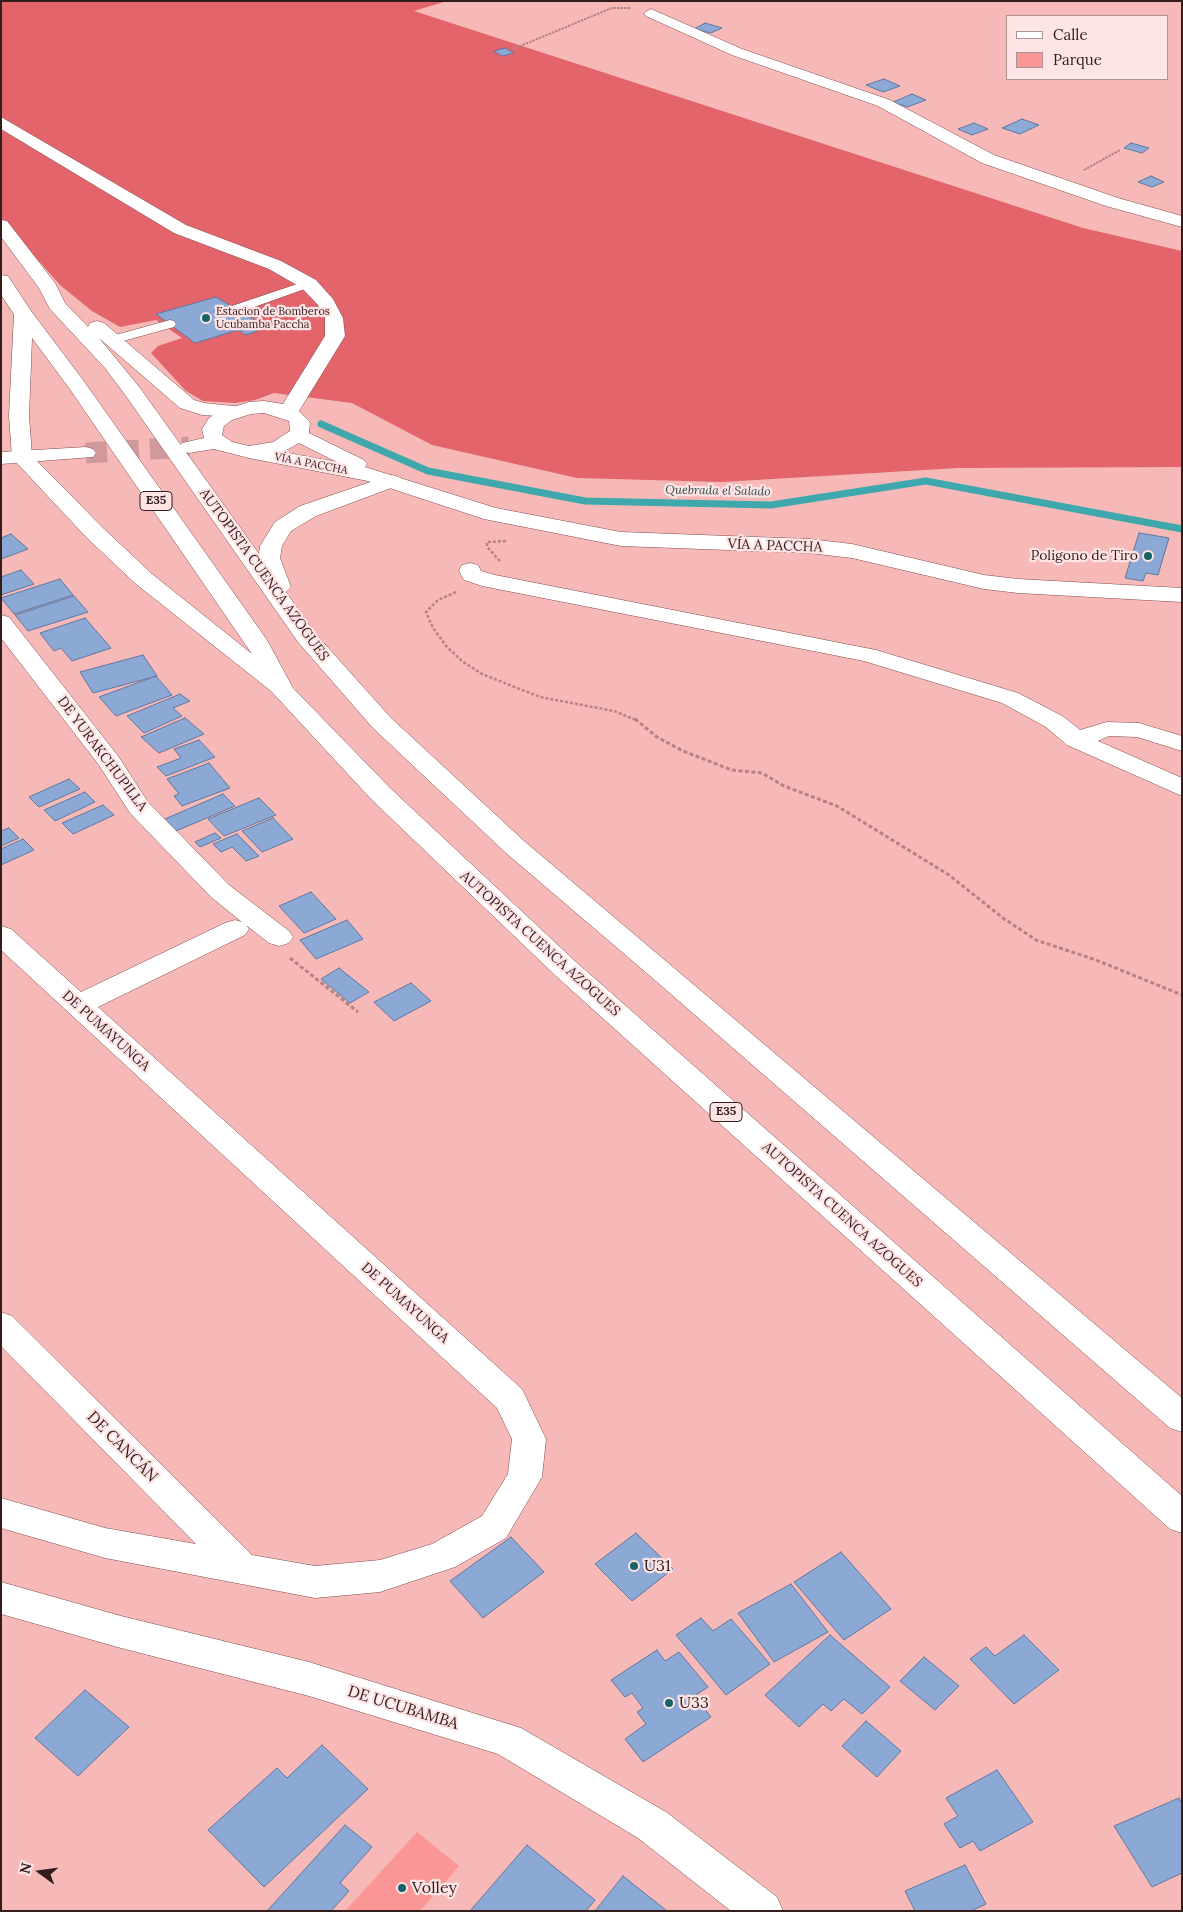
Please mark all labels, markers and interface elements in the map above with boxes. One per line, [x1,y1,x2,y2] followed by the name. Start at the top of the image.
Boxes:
[1006,15,1168,80] legend
[1053,25,1088,44] text: Calle
[1053,50,1102,69] text: Parque
[216,305,330,331] place label: Estacion de Bomberos Ucubamba Paccha
[200,312,212,324] marker: Estacion de Bomberos Ucubamba Paccha
[273,450,349,478] street label: VÍA A PACCHA
[665,483,771,499] water label: Quebrada el Salado
[196,485,332,665] street label: AUTOPISTA CUENCA AZOGUES
[140,492,172,511] road number: E35
[727,536,823,556] street label: VÍA A PACCHA
[1031,548,1138,564] place label: Poligono de Tiro
[1142,550,1154,562] marker: Poligono de Tiro
[53,693,151,815] street label: DE YURAKCHUPILLA
[457,868,623,1020] street label: AUTOPISTA CUENCA AZOGUES
[59,987,153,1075] street label: DE PUMAYUNGA
[710,1102,742,1122] road number: E35
[759,1139,925,1291] street label: AUTOPISTA CUENCA AZOGUES
[358,1259,452,1347] street label: DE PUMAYUNGA
[83,1408,161,1486] street label: DE CANCÁN
[644,1556,671,1576] place label: U31
[628,1560,640,1572] marker: U31
[345,1682,461,1734] street label: DE UCUBAMBA
[679,1693,709,1713] place label: U33
[663,1697,675,1709] marker: U33
[15,1847,65,1897] north arrow
[15,1861,35,1876] text: N
[412,1878,457,1898] place label: Volley
[396,1882,408,1894] marker: Volley

